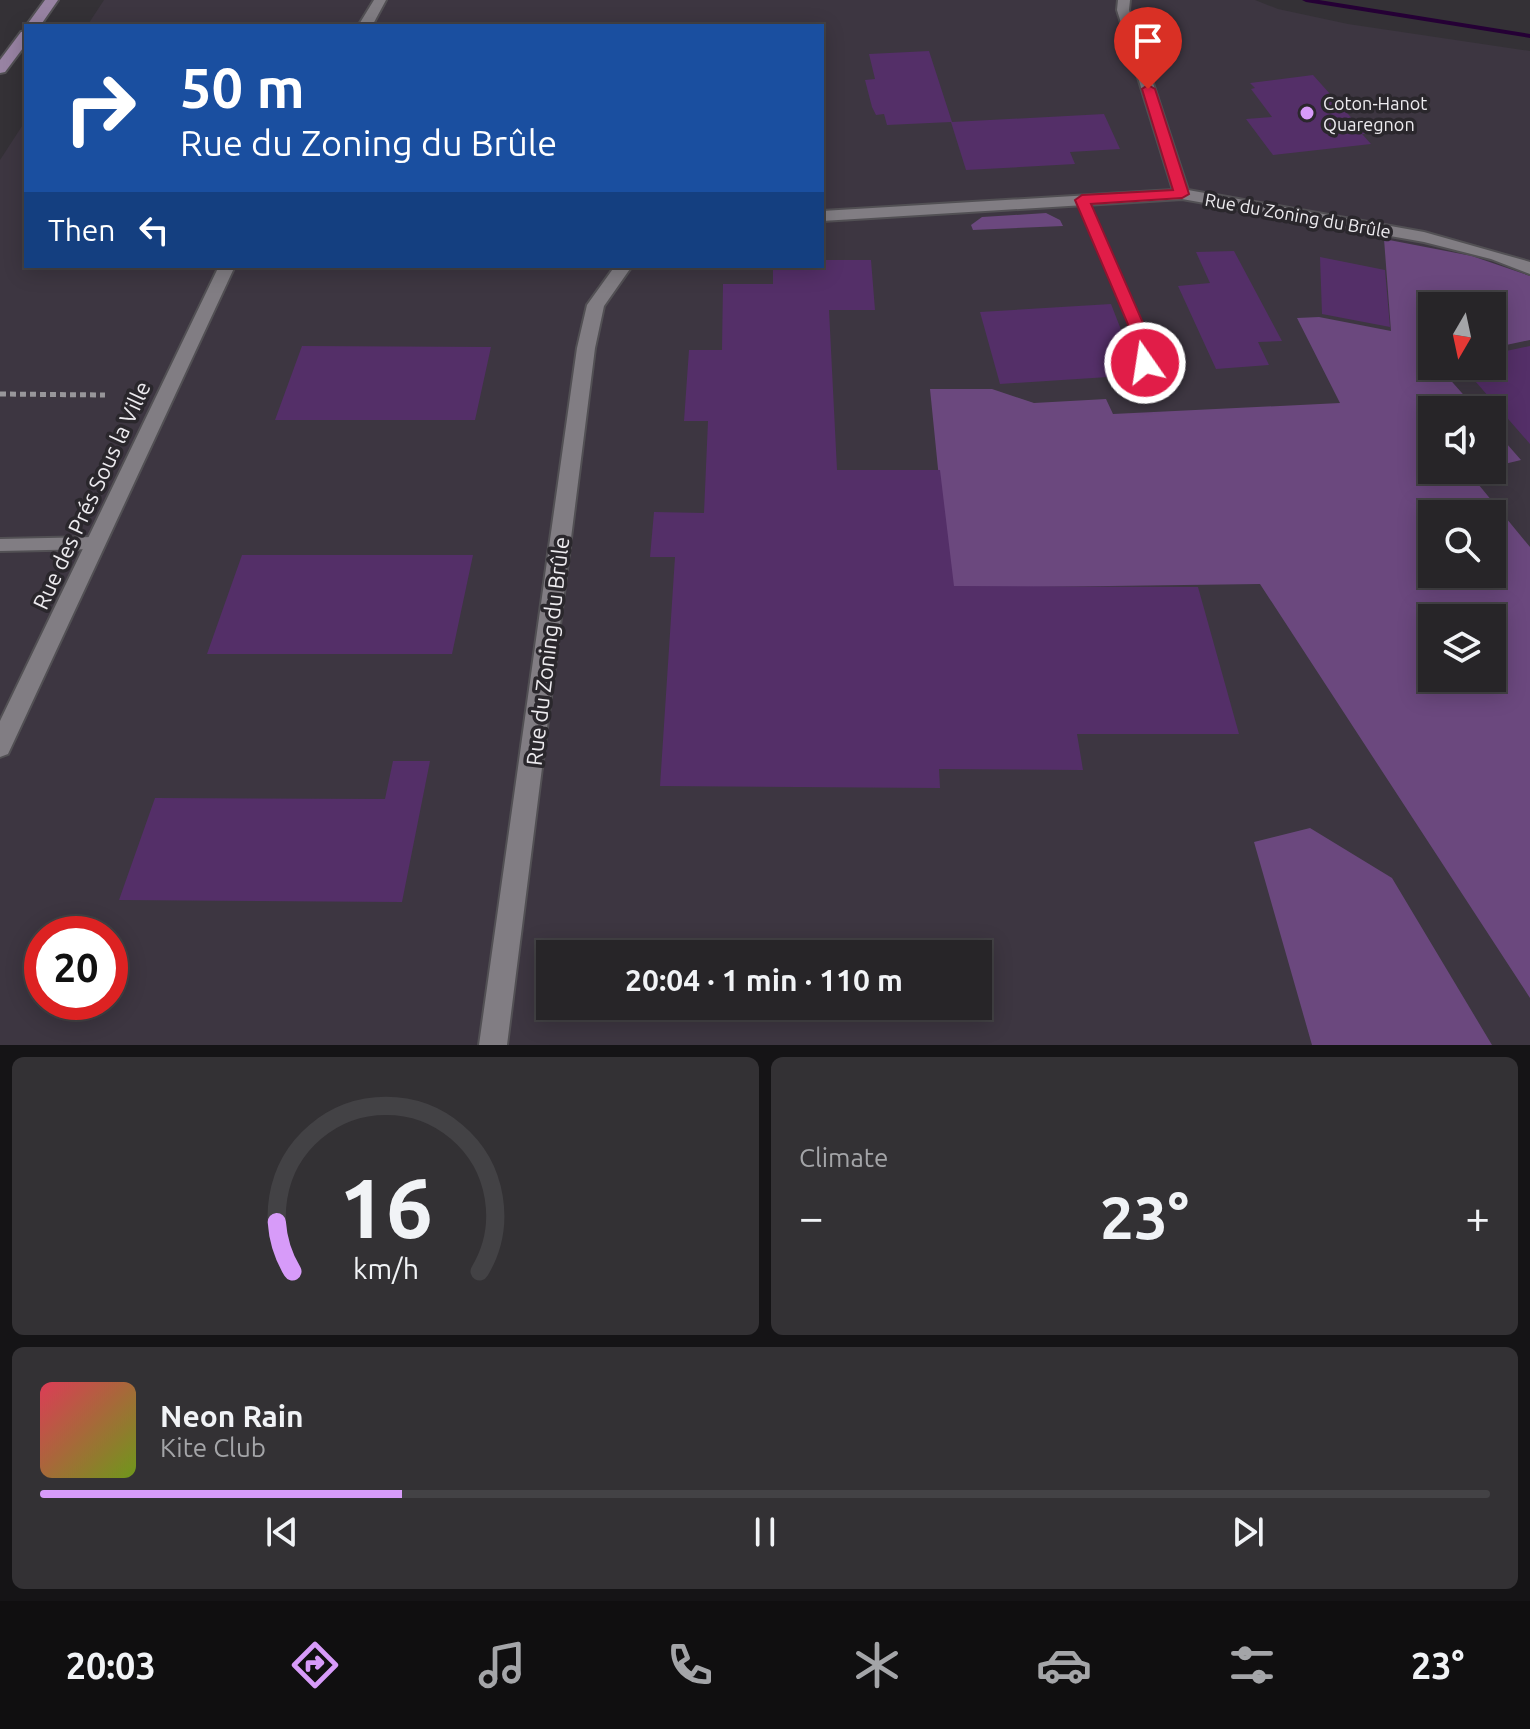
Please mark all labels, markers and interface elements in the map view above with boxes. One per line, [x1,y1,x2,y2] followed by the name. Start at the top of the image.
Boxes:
[1114,7,1182,89] pin
[1126,19,1170,63] icon: arrive
[48,56,152,160] icon: right
[180,56,305,119] text: 50 m
[1323,93,1427,135] place label: Coton-Hanot Quaregnon
[1298,104,1316,122] marker: Coton-Hanot Quaregnon
[180,122,557,163] text: Rue du Zoning du Brûle
[1203,189,1393,241] street label: Rue du Zoning du Brûle
[132,208,176,252] icon: left
[48,213,116,247] text: Then
[1418,292,1506,380] north arrow
[1418,292,1506,692] map controls
[1103,321,1187,405] position arrow
[27,377,155,613] street label: Rue des Prés Sous la Ville
[1418,396,1506,484] button: sound
[1418,500,1506,588] button: search
[521,535,573,767] street label: Rue du Zoning du Brûle
[1418,604,1506,692] button: layers
[24,916,128,1020] speed limit sign: 20
[625,963,903,997] text: 20:04 · 1 min · 110 m
[799,1143,888,1172] text: Climate
[339,1160,432,1254] text: 16
[1100,1183,1189,1250] text: 23°
[799,1192,824,1241] text: −
[1465,1192,1490,1241] text: +
[353,1252,419,1284] text: km/h
[160,1399,304,1433] text: Neon Rain
[160,1433,266,1462] text: Kite Club
[260,1510,304,1554] icon: previous
[743,1510,787,1554] icon: pause
[1226,1510,1270,1554] icon: next
[287,1637,343,1693] icon: directions
[474,1637,530,1693] icon: music
[662,1637,718,1693] icon: phone
[849,1637,905,1693] icon: climate
[1036,1637,1092,1693] icon: car
[1224,1637,1280,1693] icon: filters
[66,1645,156,1686] text: 20:03
[1411,1645,1464,1686] text: 23°

